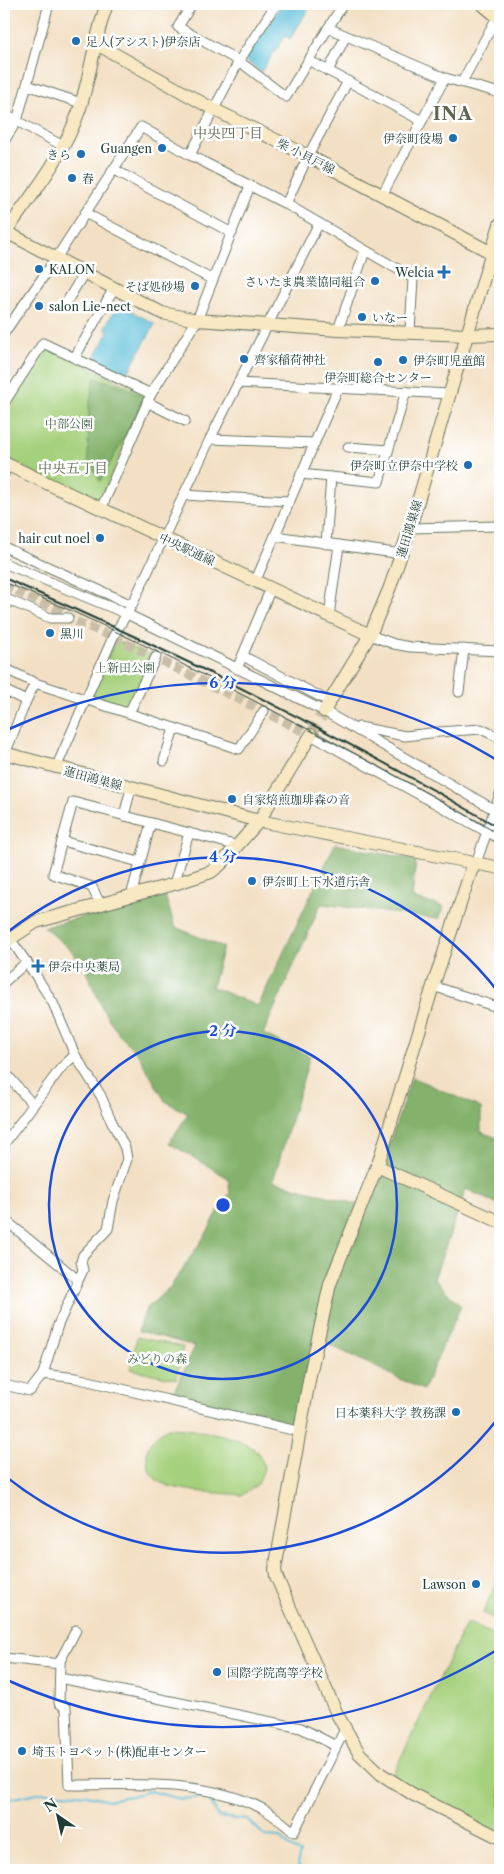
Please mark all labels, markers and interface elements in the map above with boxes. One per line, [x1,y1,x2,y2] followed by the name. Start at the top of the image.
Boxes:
[86,34,200,49] place label: 足人(アシスト)伊奈店
[70,35,82,47] marker: 足人(アシスト)伊奈店
[433,103,473,125] district label: INA
[193,124,263,142] district label: 中央四丁目
[383,131,443,146] place label: 伊奈町役場
[447,132,459,144] marker: 伊奈町役場
[274,135,338,177] street label: 柴 小貝戸線
[101,141,152,156] place label: Guangen
[156,142,168,154] marker: Guangen
[47,147,71,162] place label: きら
[75,148,87,160] marker: きら
[82,171,94,186] place label: 春
[66,172,78,184] marker: 春
[49,262,95,277] place label: KALON
[33,263,45,275] marker: KALON
[394,265,435,280] place label: Welcia
[438,266,450,278] marker: Welcia
[245,274,365,289] place label: さいたま農業協同組合
[369,275,381,287] marker: さいたま農業協同組合
[125,279,185,294] place label: そば処砂場
[189,280,201,292] marker: そば処砂場
[49,299,131,314] place label: salon Lie-nect
[33,300,45,312] marker: salon Lie-nect
[372,310,408,325] place label: いなー
[356,311,368,323] marker: いなー
[254,352,326,367] place label: 齊家稲荷神社
[238,353,250,365] marker: 齊家稲荷神社
[413,353,485,368] place label: 伊奈町児童館
[397,354,409,366] marker: 伊奈町児童館
[372,356,384,368] marker: 伊奈町総合センター
[324,370,432,385] place label: 伊奈町総合センター
[45,416,93,431] park label: 中部公園
[350,458,458,473] place label: 伊奈町立伊奈中学校
[38,459,108,477] district label: 中央五丁目
[462,459,474,471] marker: 伊奈町立伊奈中学校
[393,498,425,560] street label: 蓮田鴻巣線
[157,530,217,568] street label: 中央駅通線
[18,531,90,546] place label: hair cut noel
[94,532,106,544] marker: hair cut noel
[60,626,84,641] place label: 黒川
[44,627,56,639] marker: 黒川
[95,660,155,675] park label: 上新田公園
[209,673,237,692] text: 6 分
[62,763,124,793] street label: 蓮田鴻巣線
[242,792,350,807] place label: 自家焙煎珈琲森の音
[226,793,238,805] marker: 自家焙煎珈琲森の音
[209,847,237,866] text: 4 分
[262,874,370,889] place label: 伊奈町上下水道庁舎
[246,875,258,887] marker: 伊奈町上下水道庁舎
[48,959,120,974] place label: 伊奈中央薬局
[32,960,44,972] marker: 伊奈中央薬局
[209,1021,237,1040] text: 2 分
[214,1196,232,1214] centre of rings
[127,1351,187,1366] park label: みどりの森
[335,1405,446,1420] place label: 日本薬科大学 教務課
[450,1406,462,1418] marker: 日本薬科大学 教務課
[422,1577,466,1592] place label: Lawson
[470,1578,482,1590] marker: Lawson
[227,1665,323,1680] place label: 国際学院高等学校
[211,1666,223,1678] marker: 国際学院高等学校
[32,1744,207,1759] place label: 埼玉トヨペット(株)配車センター
[16,1745,28,1757] marker: 埼玉トヨペット(株)配車センター
[32,1792,82,1842] north arrow
[41,1794,61,1816] text: N

